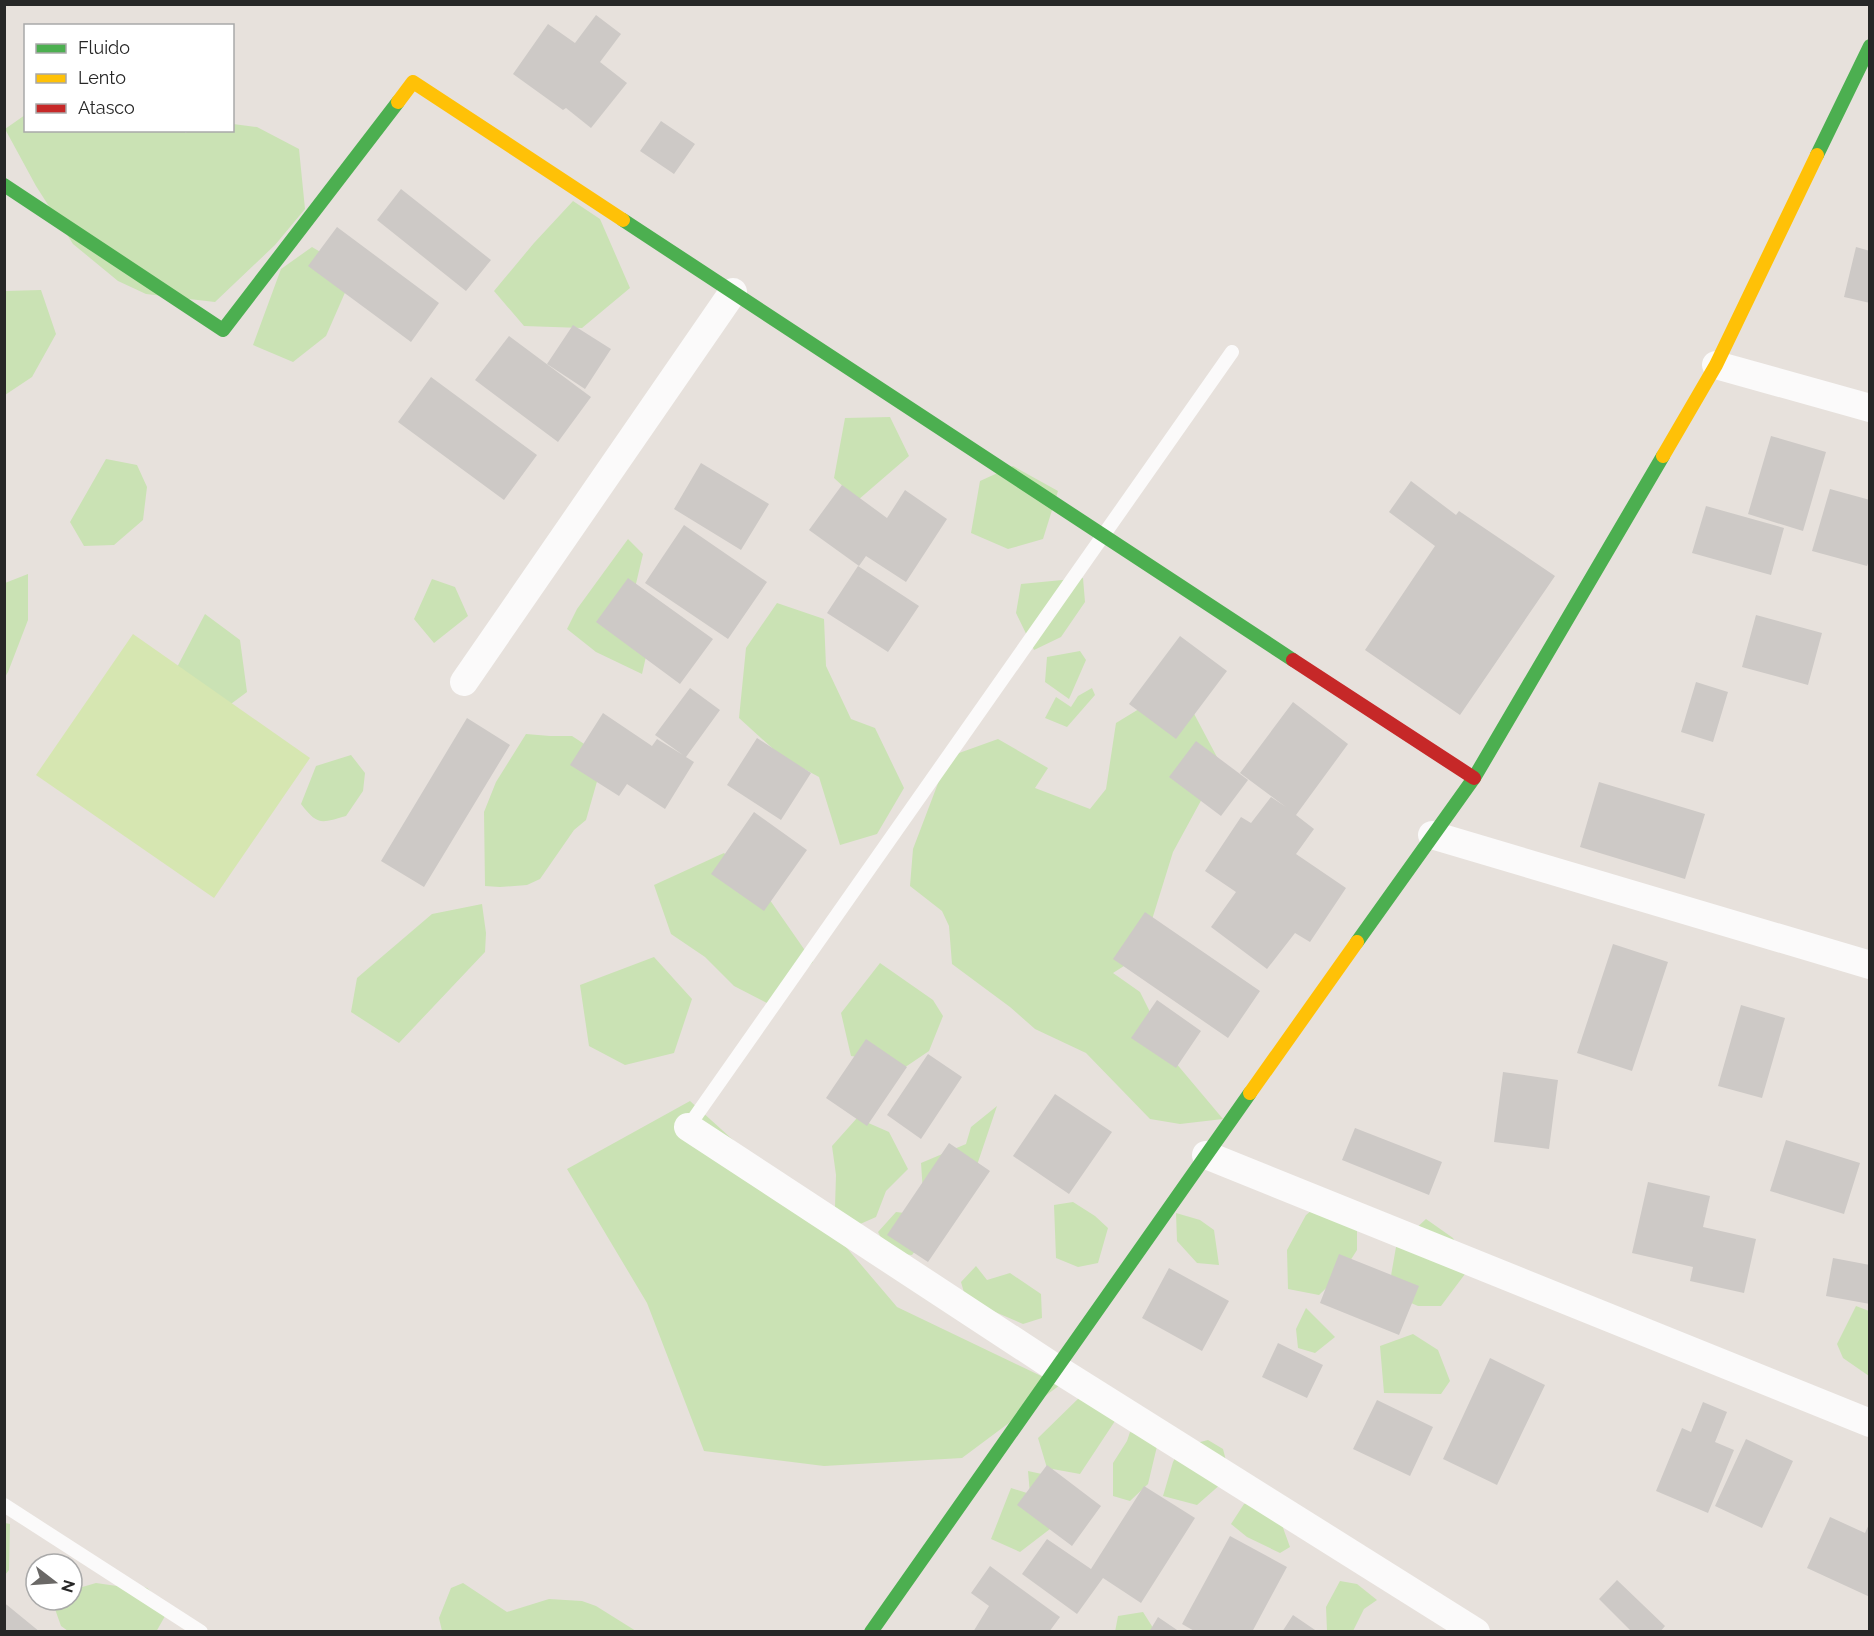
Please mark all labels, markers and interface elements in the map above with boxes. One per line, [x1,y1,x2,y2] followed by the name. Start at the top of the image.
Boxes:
[24,24,234,132] legend
[78,37,130,58] text: Fluido
[78,67,126,88] text: Lento
[78,97,135,118] text: Atasco
[24,1552,84,1612] north arrow
[57,1578,79,1595] text: N

